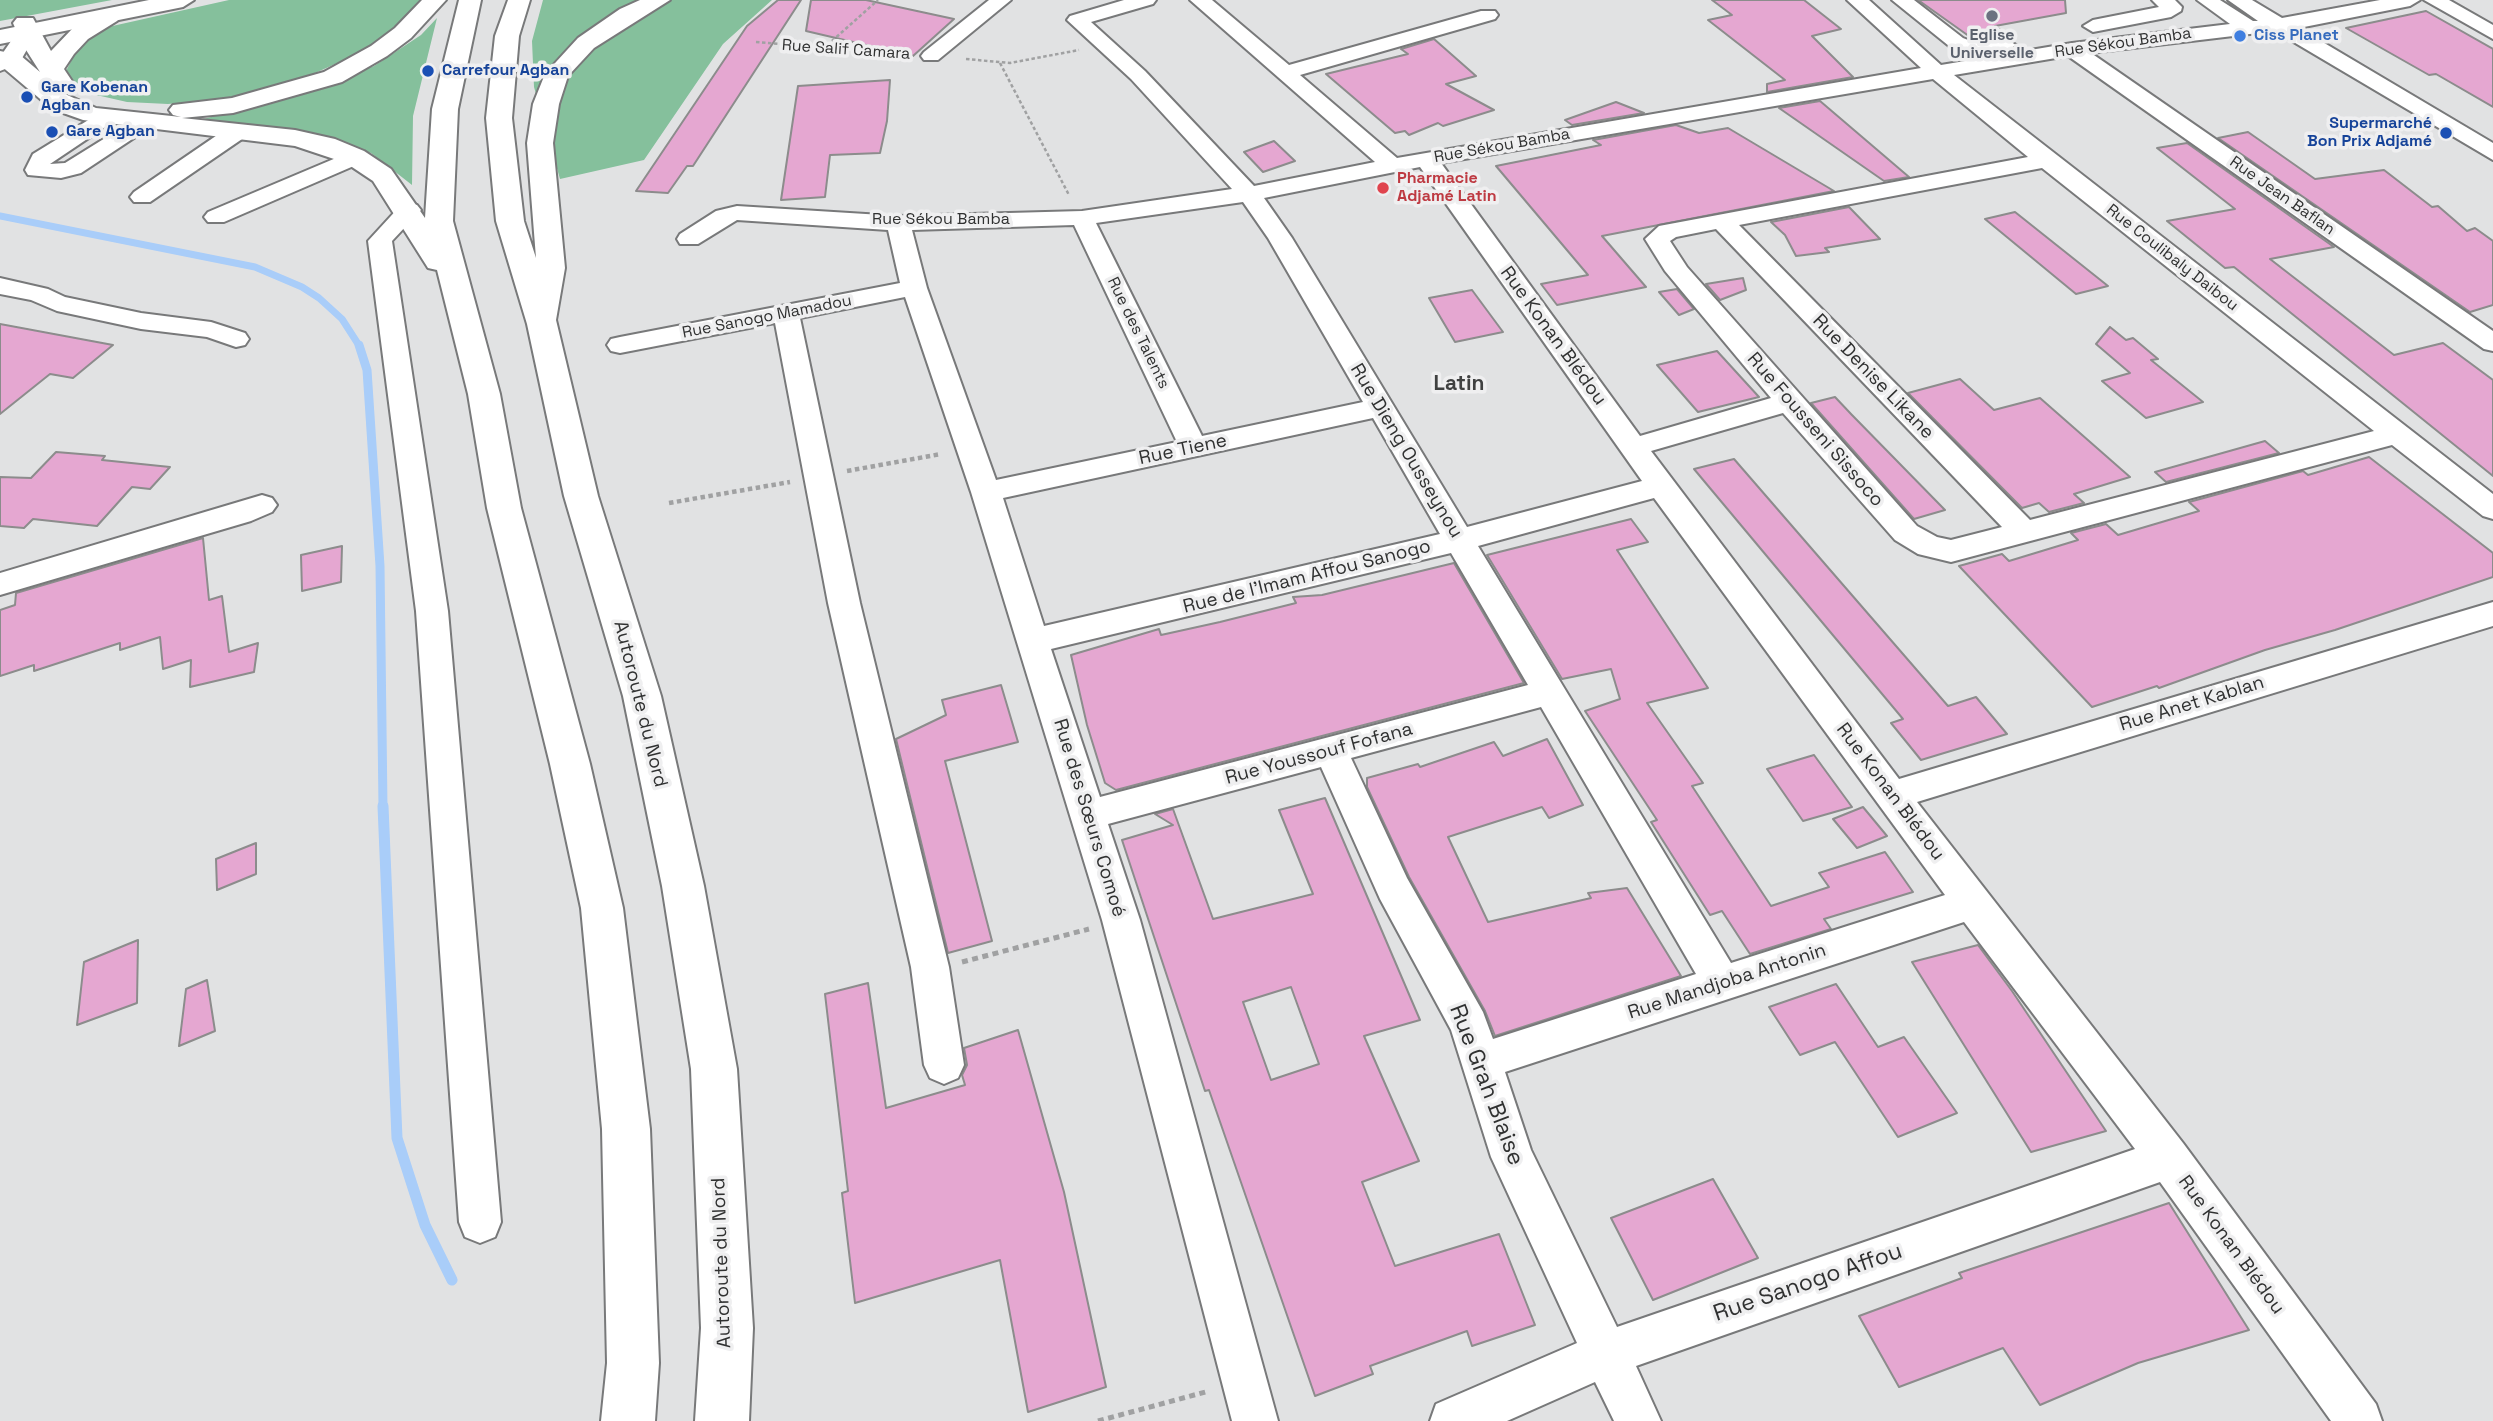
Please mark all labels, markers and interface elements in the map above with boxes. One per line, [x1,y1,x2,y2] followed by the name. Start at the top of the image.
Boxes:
[1984,8,2000,24] marker: Eglise Universelle
[2053,24,2193,62] street label: Rue Sékou Bamba
[1950,26,2034,64] place label: Eglise Universelle
[2254,26,2339,46] place label: Ciss Planet
[2232,28,2248,44] marker: Ciss Planet
[781,36,911,64] street label: Rue Salif Camara
[442,61,569,81] place label: Carrefour Agban
[420,63,436,79] marker: Carrefour Agban
[41,78,148,116] place label: Gare Kobenan Agban
[19,89,35,105] marker: Gare Kobenan Agban
[2307,114,2432,152] place label: Supermarché Bon Prix Adjamé
[66,122,155,142] place label: Gare Agban
[44,124,60,140] marker: Gare Agban
[1432,125,1572,167] street label: Rue Sékou Bamba
[2438,125,2454,141] marker: Supermarché Bon Prix Adjamé
[2226,153,2338,239] street label: Rue Jean Baflan
[1397,169,1497,207] place label: Pharmacie Adjamé Latin
[1375,180,1391,196] marker: Pharmacie Adjamé Latin
[2102,200,2242,316] street label: Rue Coulibaly Daibou
[872,210,1010,230] street label: Rue Sékou Bamba
[1495,262,1611,410] street label: Rue Konan Blédou
[1103,274,1173,392] street label: Rue des Talents
[681,291,853,343] street label: Rue Sanogo Mamadou
[1808,310,1938,444] street label: Rue Denise Likane
[1742,348,1888,512] street label: Rue Fousseni Sissoco
[1345,360,1467,542] street label: Rue Dieng Ousseynou
[1434,371,1484,397] district label: Latin
[1137,430,1229,470] street label: Rue Tiene
[1181,535,1433,619] street label: Rue de l'Imam Affou Sanogo
[608,618,672,790] street label: Autoroute du Nord
[2117,671,2267,737] street label: Rue Anet Kablan
[1048,716,1130,920] street label: Rue des Sœurs Comoé
[1223,718,1415,790] street label: Rue Youssouf Fofana
[1831,719,1949,865] street label: Rue Konan Blédou
[1625,939,1829,1025] street label: Rue Mandjoba Antonin
[1443,1001,1529,1169] street label: Rue Grah Blaise
[2173,1171,2289,1319] street label: Rue Konan Blédou
[708,1177,736,1349] street label: Autoroute du Nord
[1710,1238,1906,1328] street label: Rue Sanogo Affou

